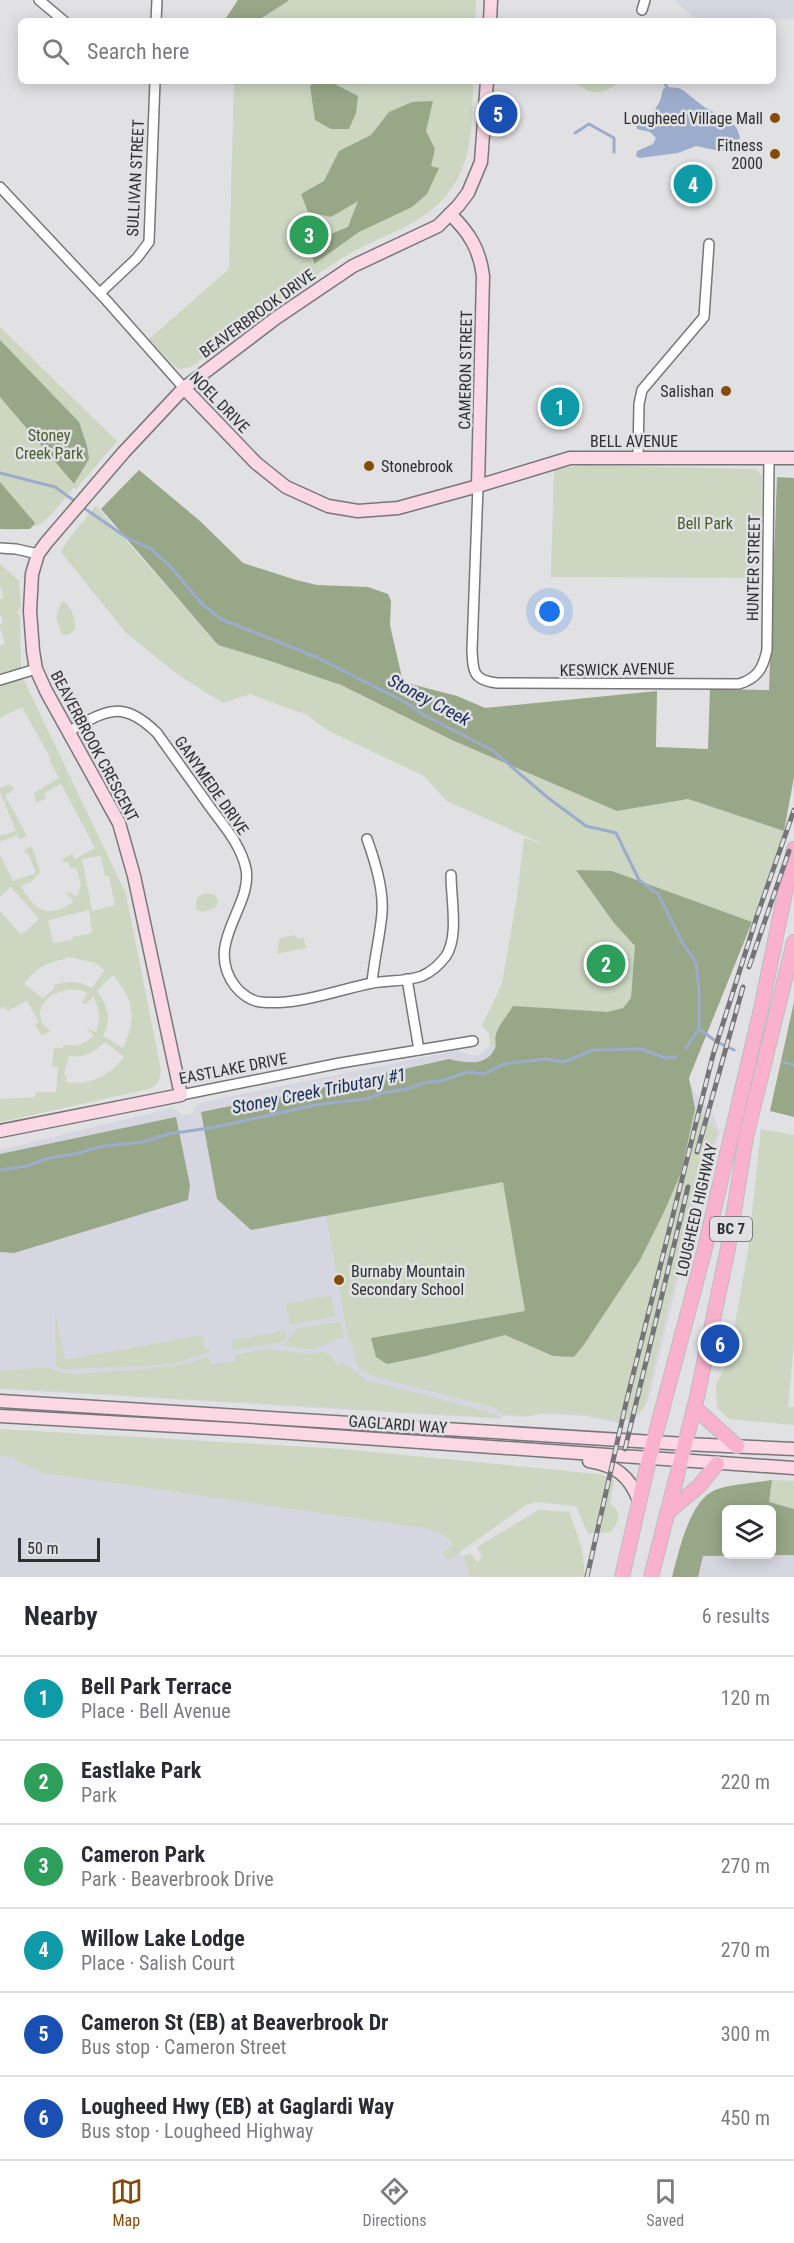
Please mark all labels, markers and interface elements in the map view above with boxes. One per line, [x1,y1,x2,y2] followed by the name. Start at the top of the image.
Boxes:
[18,18,776,84] search box
[39,35,72,68] icon: search
[87,39,189,64] text: Search here
[478,92,518,136] pin: 5
[624,109,763,128] place label: Lougheed Village Mall
[768,111,782,125] marker: Lougheed Village Mall
[123,119,148,237] street label: SULLIVAN STREET
[717,136,763,173] place label: Fitness 2000
[768,147,782,161] marker: Fitness 2000
[674,162,712,207] pin: 4
[290,212,328,258] pin: 3
[196,265,319,362] street label: BEAVERBROOK DRIVE
[455,310,476,430] street label: CAMERON STREET
[186,368,253,437] street label: NOEL DRIVE
[660,382,714,401] place label: Salishan
[540,384,580,430] pin: 1
[719,384,733,398] marker: Salishan
[15,426,84,463] park label: Stoney Creek Park
[590,432,678,451] street label: BELL AVENUE
[381,457,454,476] place label: Stonebrook
[362,459,376,473] marker: Stonebrook
[677,514,734,533] park label: Bell Park
[743,515,764,621] street label: HUNTER STREET
[535,597,564,626] your location
[559,659,675,680] street label: KESWICK AVENUE
[47,667,142,825] street label: BEAVERBROOK CRESCENT
[385,669,475,730] water label: Stoney Creek
[171,732,253,838] street label: GANYMEDE DRIVE
[586,942,626,986] pin: 2
[177,1049,289,1088] street label: EASTLAKE DRIVE
[230,1063,408,1118] water label: Stoney Creek Tributary #1
[672,1141,721,1278] street label: LOUGHEED HIGHWAY
[710,1217,752,1241] road number: BC 7
[351,1262,465,1299] place label: Burnaby Mountain Secondary School
[332,1273,346,1287] marker: Burnaby Mountain Secondary School
[700,1322,740,1366] pin: 6
[348,1412,449,1437] street label: GAGLARDI WAY
[722,1505,776,1559] map controls
[722,1505,776,1559] button: layers
[18,1535,100,1562] scale bar
[27,1539,59,1558] text: 50 m
[24,1601,98,1631] text: Nearby
[702,1604,770,1628] text: 6 results
[81,1674,232,1699] text: Bell Park Terrace
[38,1686,49,1710] text: 1
[721,1686,770,1710] text: 120 m
[81,1699,231,1723] text: Place · Bell Avenue
[81,1758,201,1783] text: Eastlake Park
[38,1770,49,1794] text: 2
[721,1770,770,1794] text: 220 m
[81,1783,117,1807] text: Park
[81,1842,205,1867] text: Cameron Park
[38,1854,49,1878] text: 3
[721,1854,770,1878] text: 270 m
[81,1867,274,1891] text: Park · Beaverbrook Drive
[81,1926,245,1951] text: Willow Lake Lodge
[38,1938,49,1962] text: 4
[721,1938,770,1962] text: 270 m
[81,1951,235,1975] text: Place · Salish Court
[81,2010,388,2035] text: Cameron St (EB) at Beaverbrook Dr
[38,2022,49,2046] text: 5
[721,2022,770,2046] text: 300 m
[81,2035,287,2059] text: Bus stop · Cameron Street
[81,2094,394,2119] text: Lougheed Hwy (EB) at Gaglardi Way
[38,2106,49,2130] text: 6
[721,2106,770,2130] text: 450 m
[81,2119,313,2143] text: Bus stop · Lougheed Highway
[110,2175,143,2230] tab: Map
[363,2175,426,2230] tab: Directions
[646,2175,684,2230] tab: Saved

